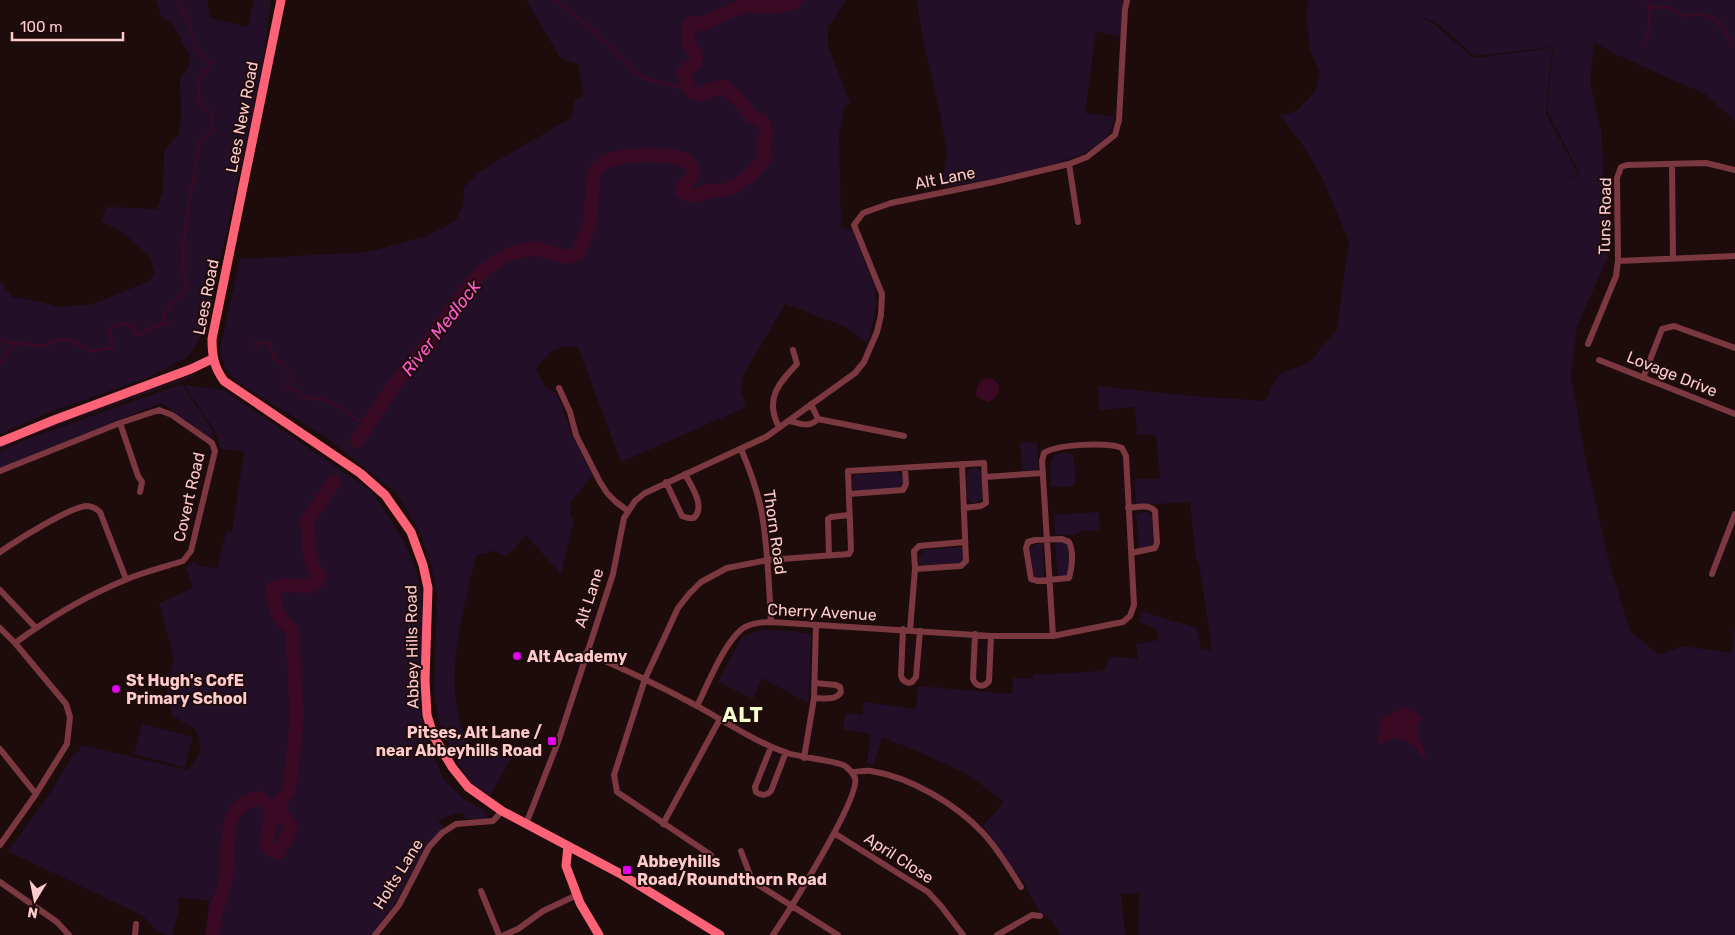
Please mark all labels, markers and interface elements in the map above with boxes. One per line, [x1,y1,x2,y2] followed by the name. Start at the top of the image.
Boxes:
[12,10,124,42] scale bar
[20,18,62,36] text: 100 m
[222,60,262,174] street label: Lees New Road
[913,163,977,193] street label: Alt Lane
[1595,177,1615,255] street label: Tuns Road
[189,258,223,336] street label: Lees Road
[397,275,486,380] water label: River Medlock
[1624,347,1720,401] street label: Lovage Drive
[169,450,209,544] street label: Covert Road
[760,488,790,576] street label: Thorn Road
[570,566,608,630] street label: Alt Lane
[401,585,423,709] street label: Abbey Hills Road
[767,600,877,624] street label: Cherry Avenue
[527,647,628,666] place label: Alt Academy
[511,650,523,662] marker: Alt Academy
[126,671,247,708] place label: St Hugh's CofE Primary School
[110,683,122,695] marker: St Hugh's CofE Primary School
[722,702,764,727] district label: ALT
[376,723,542,760] place label: Pitses, Alt Lane / near Abbeyhills Road
[546,735,558,747] marker: Pitses, Alt Lane / near Abbeyhills Road
[861,829,937,887] street label: April Close
[369,835,427,913] street label: Holts Lane
[637,852,827,889] place label: Abbeyhills Road/Roundthorn Road
[621,864,633,876] marker: Abbeyhills Road/Roundthorn Road
[10,875,60,925] north arrow
[26,903,39,922] text: N

